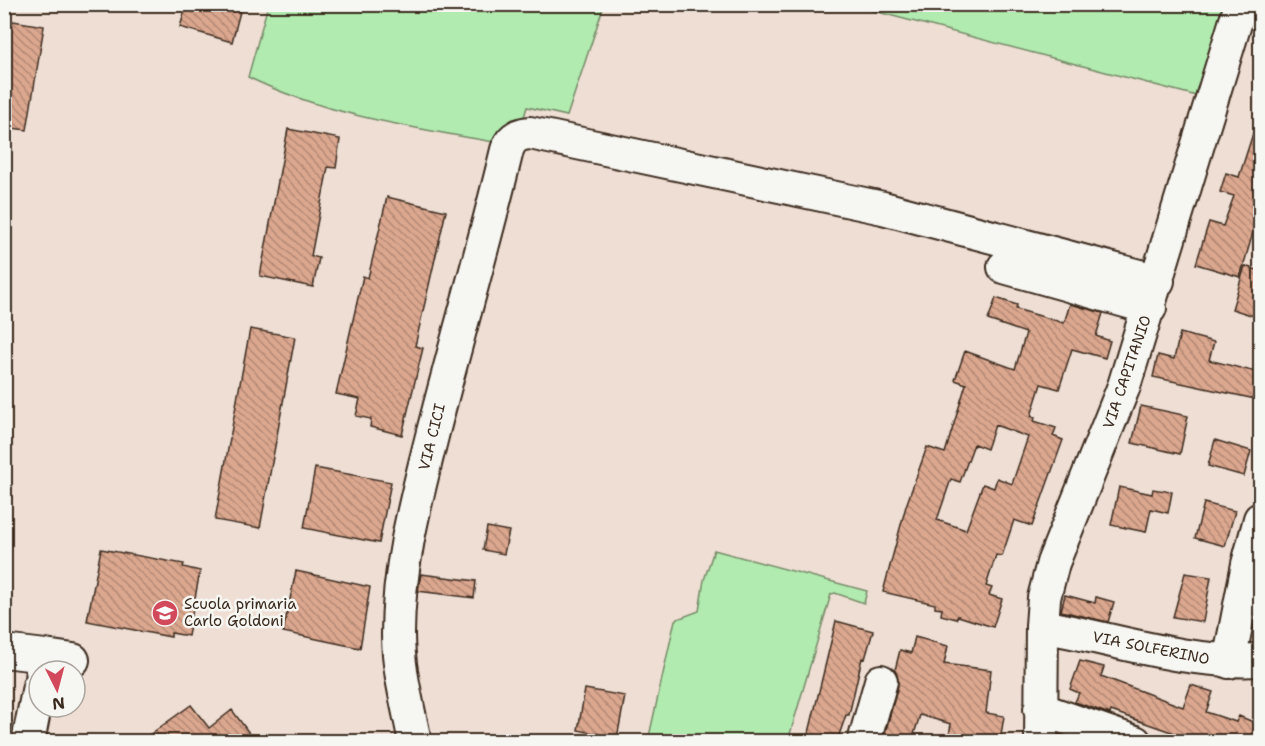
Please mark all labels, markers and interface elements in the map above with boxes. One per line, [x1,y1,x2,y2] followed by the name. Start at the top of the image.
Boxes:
[1098,313,1156,431] street label: VIA CAPITANIO
[414,401,450,473] street label: VIA CICI
[184,594,297,631] place label: Scuola primaria Carlo Goldoni
[150,598,180,628] school or university icon: Scuola primaria Carlo Goldoni
[1091,627,1211,669] street label: VIA SOLFERINO
[27,659,87,719] north arrow
[51,692,66,715] text: N

